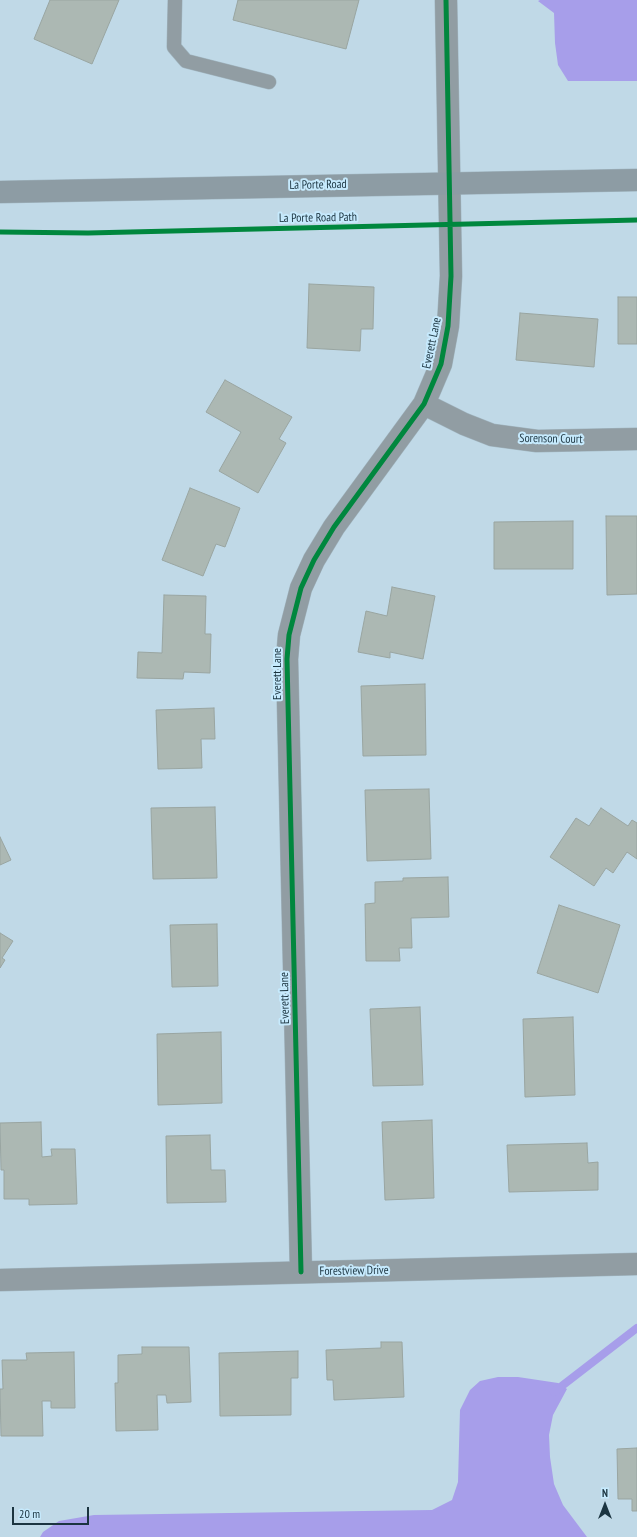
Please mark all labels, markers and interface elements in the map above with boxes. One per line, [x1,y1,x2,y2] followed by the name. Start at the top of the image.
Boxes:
[289,177,347,193] street label: La Porte Road
[279,210,357,226] street label: La Porte Road Path
[420,316,444,370] street label: Everett Lane
[519,431,583,447] street label: Sorenson Court
[271,648,285,700] street label: Everett Lane
[277,972,293,1024] street label: Everett Lane
[319,1263,389,1279] street label: Forestview Drive
[585,1485,625,1525] north arrow
[602,1486,608,1500] text: N
[14,1499,91,1525] scale bar
[19,1506,40,1521] text: 20 m

